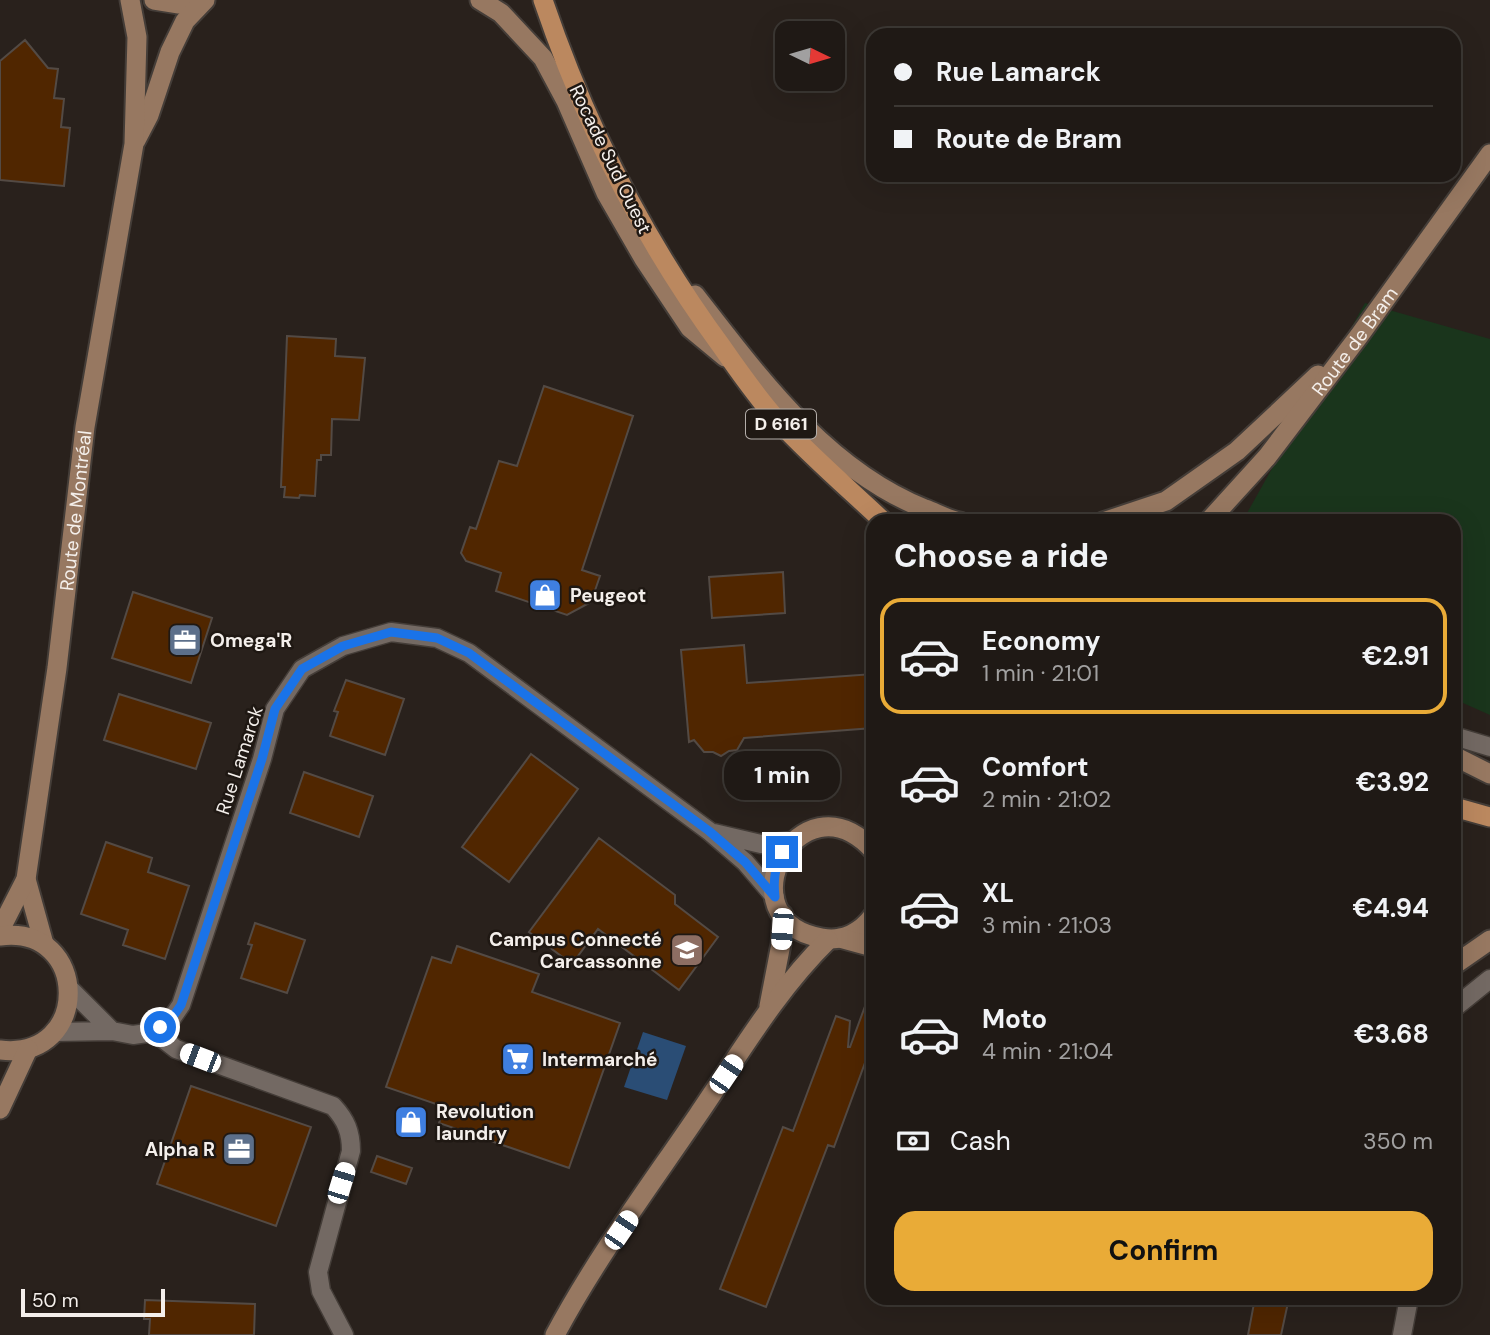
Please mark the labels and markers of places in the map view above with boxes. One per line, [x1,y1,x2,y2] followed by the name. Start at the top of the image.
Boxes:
[526,576,564,614] shop icon: Peugeot
[570,583,646,608] place label: Peugeot
[166,621,204,659] office icon: Omega'R
[210,628,292,653] place label: Omega'R
[489,927,662,974] place label: Campus Connecté Carcassonne
[668,931,706,969] school or university icon: Campus Connecté Carcassonne
[499,1040,537,1078] supermarket icon: Intermarché
[542,1047,657,1072] place label: Intermarché
[436,1099,534,1146] place label: Revolution laundry
[392,1103,430,1141] shop icon: Revolution laundry
[220,1130,258,1168] office icon: Alpha R
[145,1137,215,1162] place label: Alpha R

